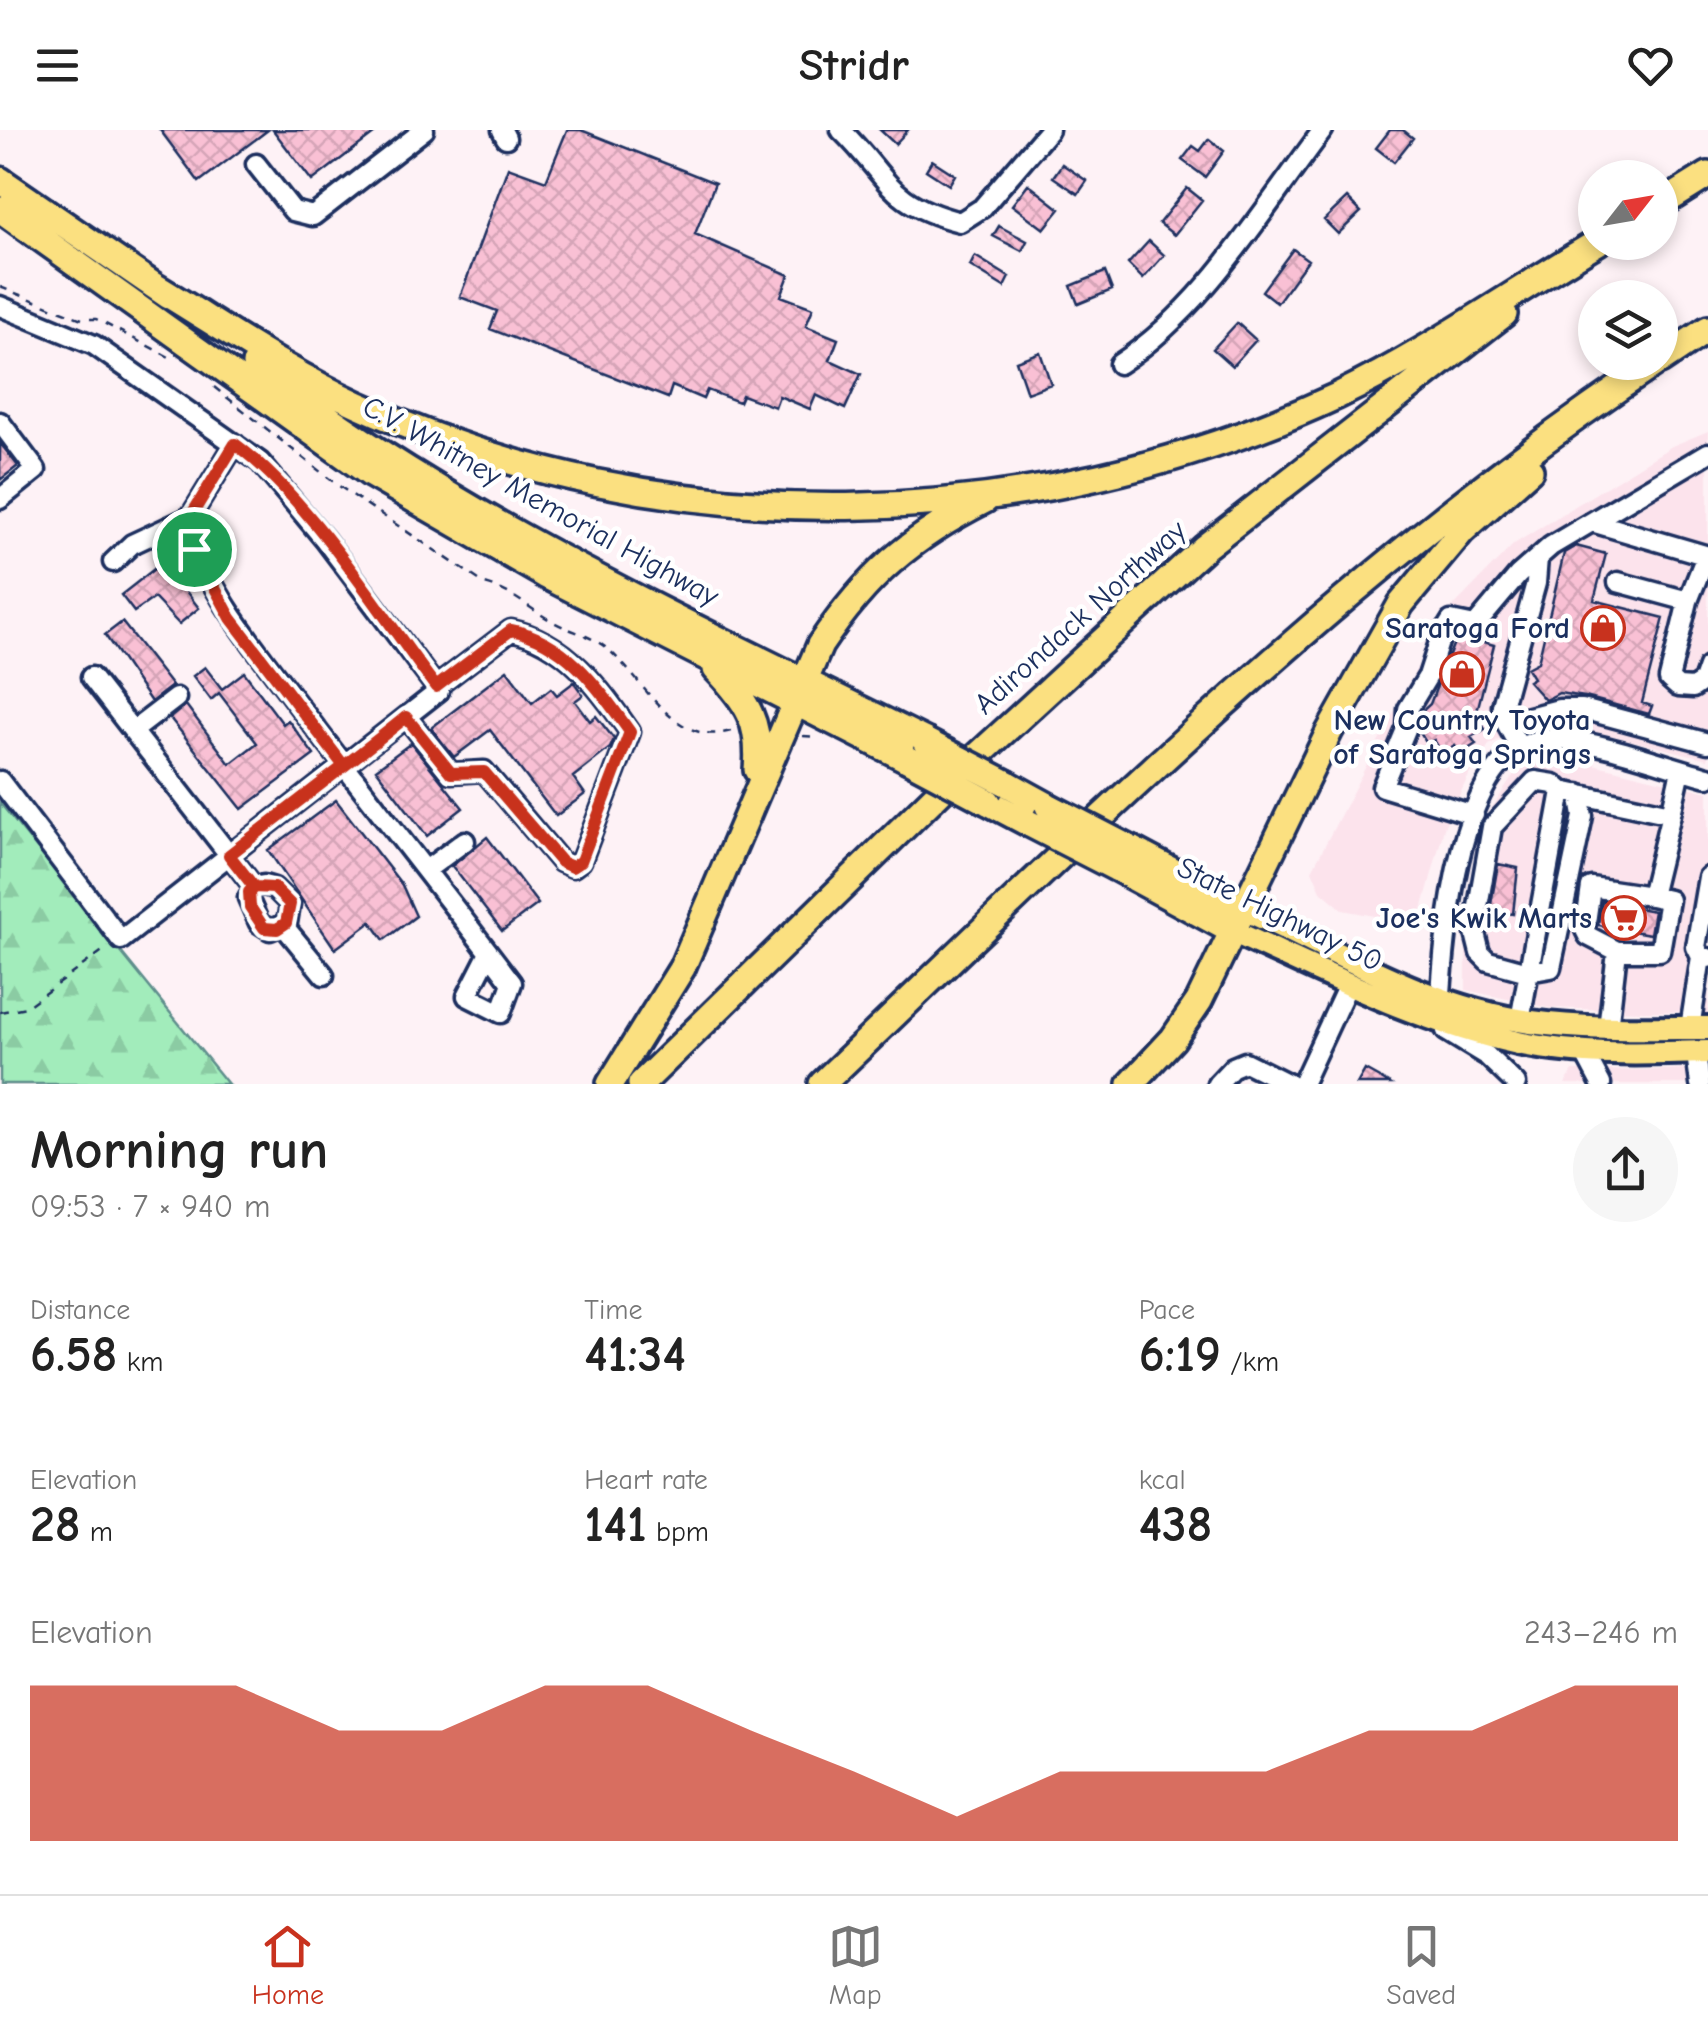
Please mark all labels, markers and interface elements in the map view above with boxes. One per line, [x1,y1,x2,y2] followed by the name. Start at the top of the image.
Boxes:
[30,38,85,93] icon: menu
[1623,38,1678,93] icon: heart
[799,39,909,91] text: Stridr
[1578,160,1678,260] north arrow
[1578,160,1678,380] map controls
[1578,280,1678,380] button: layers
[357,389,725,614] street label: C.V. Whitney Memorial Highway
[152,507,237,592] pin
[967,513,1194,722] street label: Adirondack Northway
[167,522,222,577] icon: arrive
[1580,605,1626,651] shop icon: Saratoga Ford
[1385,611,1570,646] place label: Saratoga Ford
[1439,651,1485,697] shop icon: New Country Toyota of Saratoga Springs
[1333,703,1591,772] place label: New Country Toyota of Saratoga Springs
[1172,850,1388,979] street label: State Highway 50
[1601,895,1647,941] supermarket icon: Joe's Kwik Marts
[1376,901,1592,936] place label: Joe's Kwik Marts
[1573,1117,1678,1222] button: share
[30,1118,328,1182] text: Morning run
[30,1188,270,1225] text: 09:53 · 7 × 940 m
[30,1294,130,1326] text: Distance
[584,1294,642,1326] text: Time
[1139,1294,1195,1326] text: Pace
[30,1326,117,1384] text: 6.58
[584,1326,686,1384] text: 41:34
[1139,1326,1221,1384] text: 6:19
[117,1346,163,1378] text: km
[1221,1346,1279,1378] text: /km
[30,1464,137,1496] text: Elevation
[584,1464,708,1496] text: Heart rate
[1139,1464,1186,1496] text: kcal
[30,1496,81,1554] text: 28
[584,1496,647,1554] text: 141
[1139,1496,1212,1554] text: 438
[81,1516,113,1548] text: m
[647,1516,709,1548] text: bpm
[30,1614,153,1651] text: Elevation
[1524,1614,1678,1651] text: 243–246 m
[252,1919,324,2011] tab: Home
[828,1919,883,2011] tab: Map
[1386,1919,1456,2011] tab: Saved

